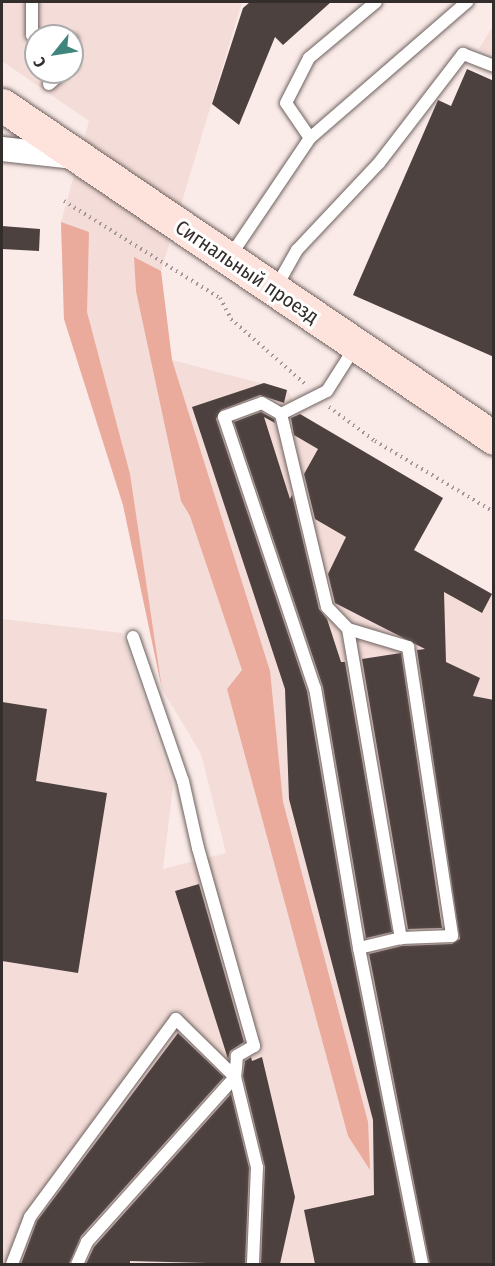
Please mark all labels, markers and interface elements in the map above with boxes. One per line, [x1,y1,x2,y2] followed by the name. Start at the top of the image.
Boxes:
[24,24,84,84] north arrow
[29,54,50,71] text: С
[171,215,323,329] street label: Сигнальный проезд

